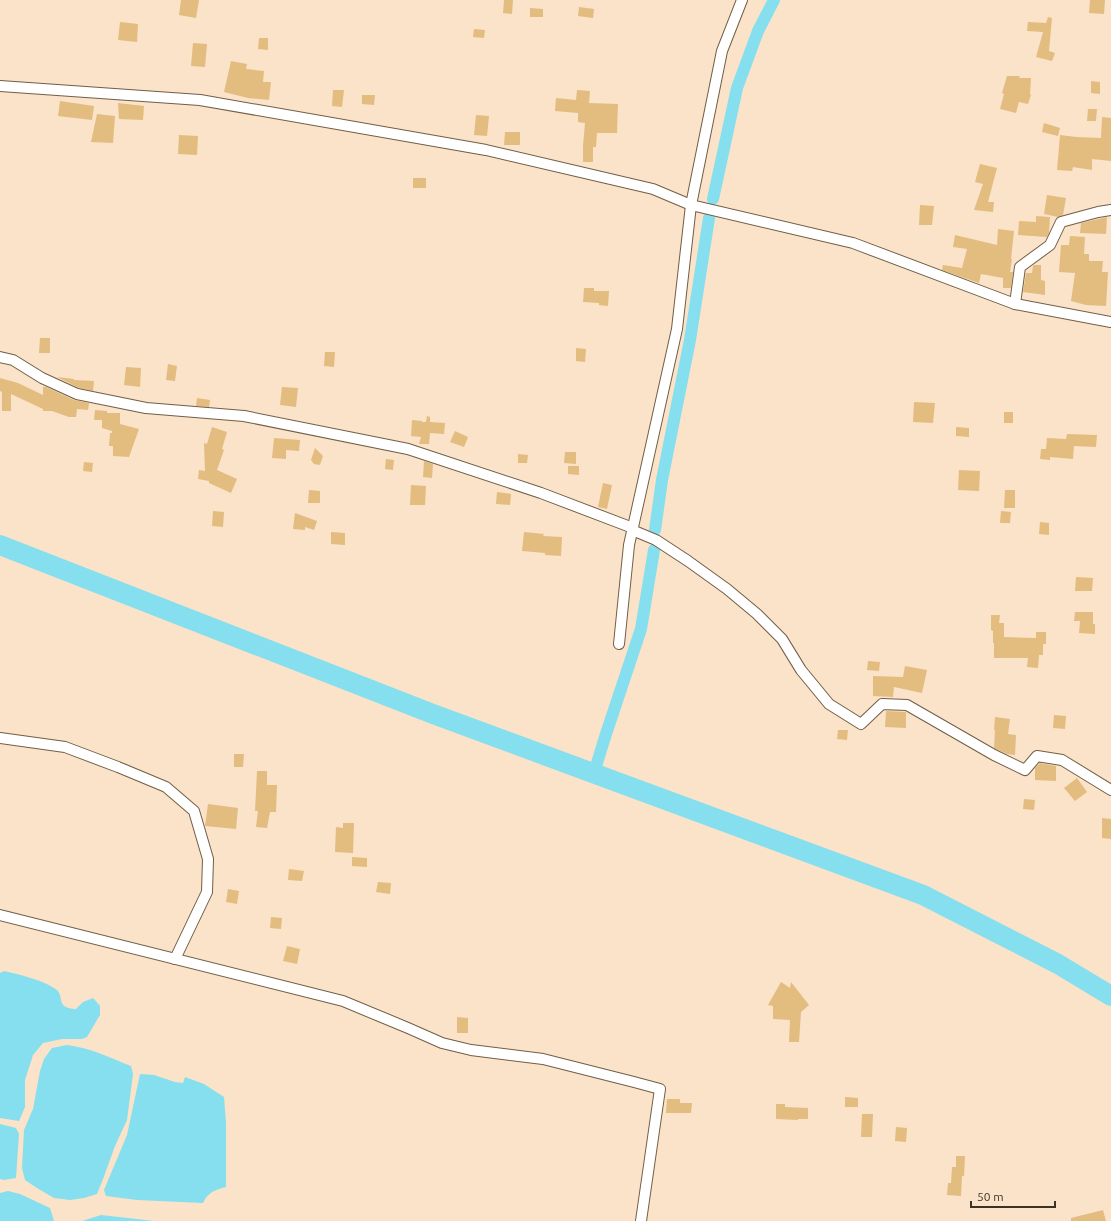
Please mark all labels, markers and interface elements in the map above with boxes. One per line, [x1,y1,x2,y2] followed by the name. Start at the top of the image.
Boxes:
[971,1183,1055,1209] scale bar
[977,1190,1004,1203] text: 50 m

